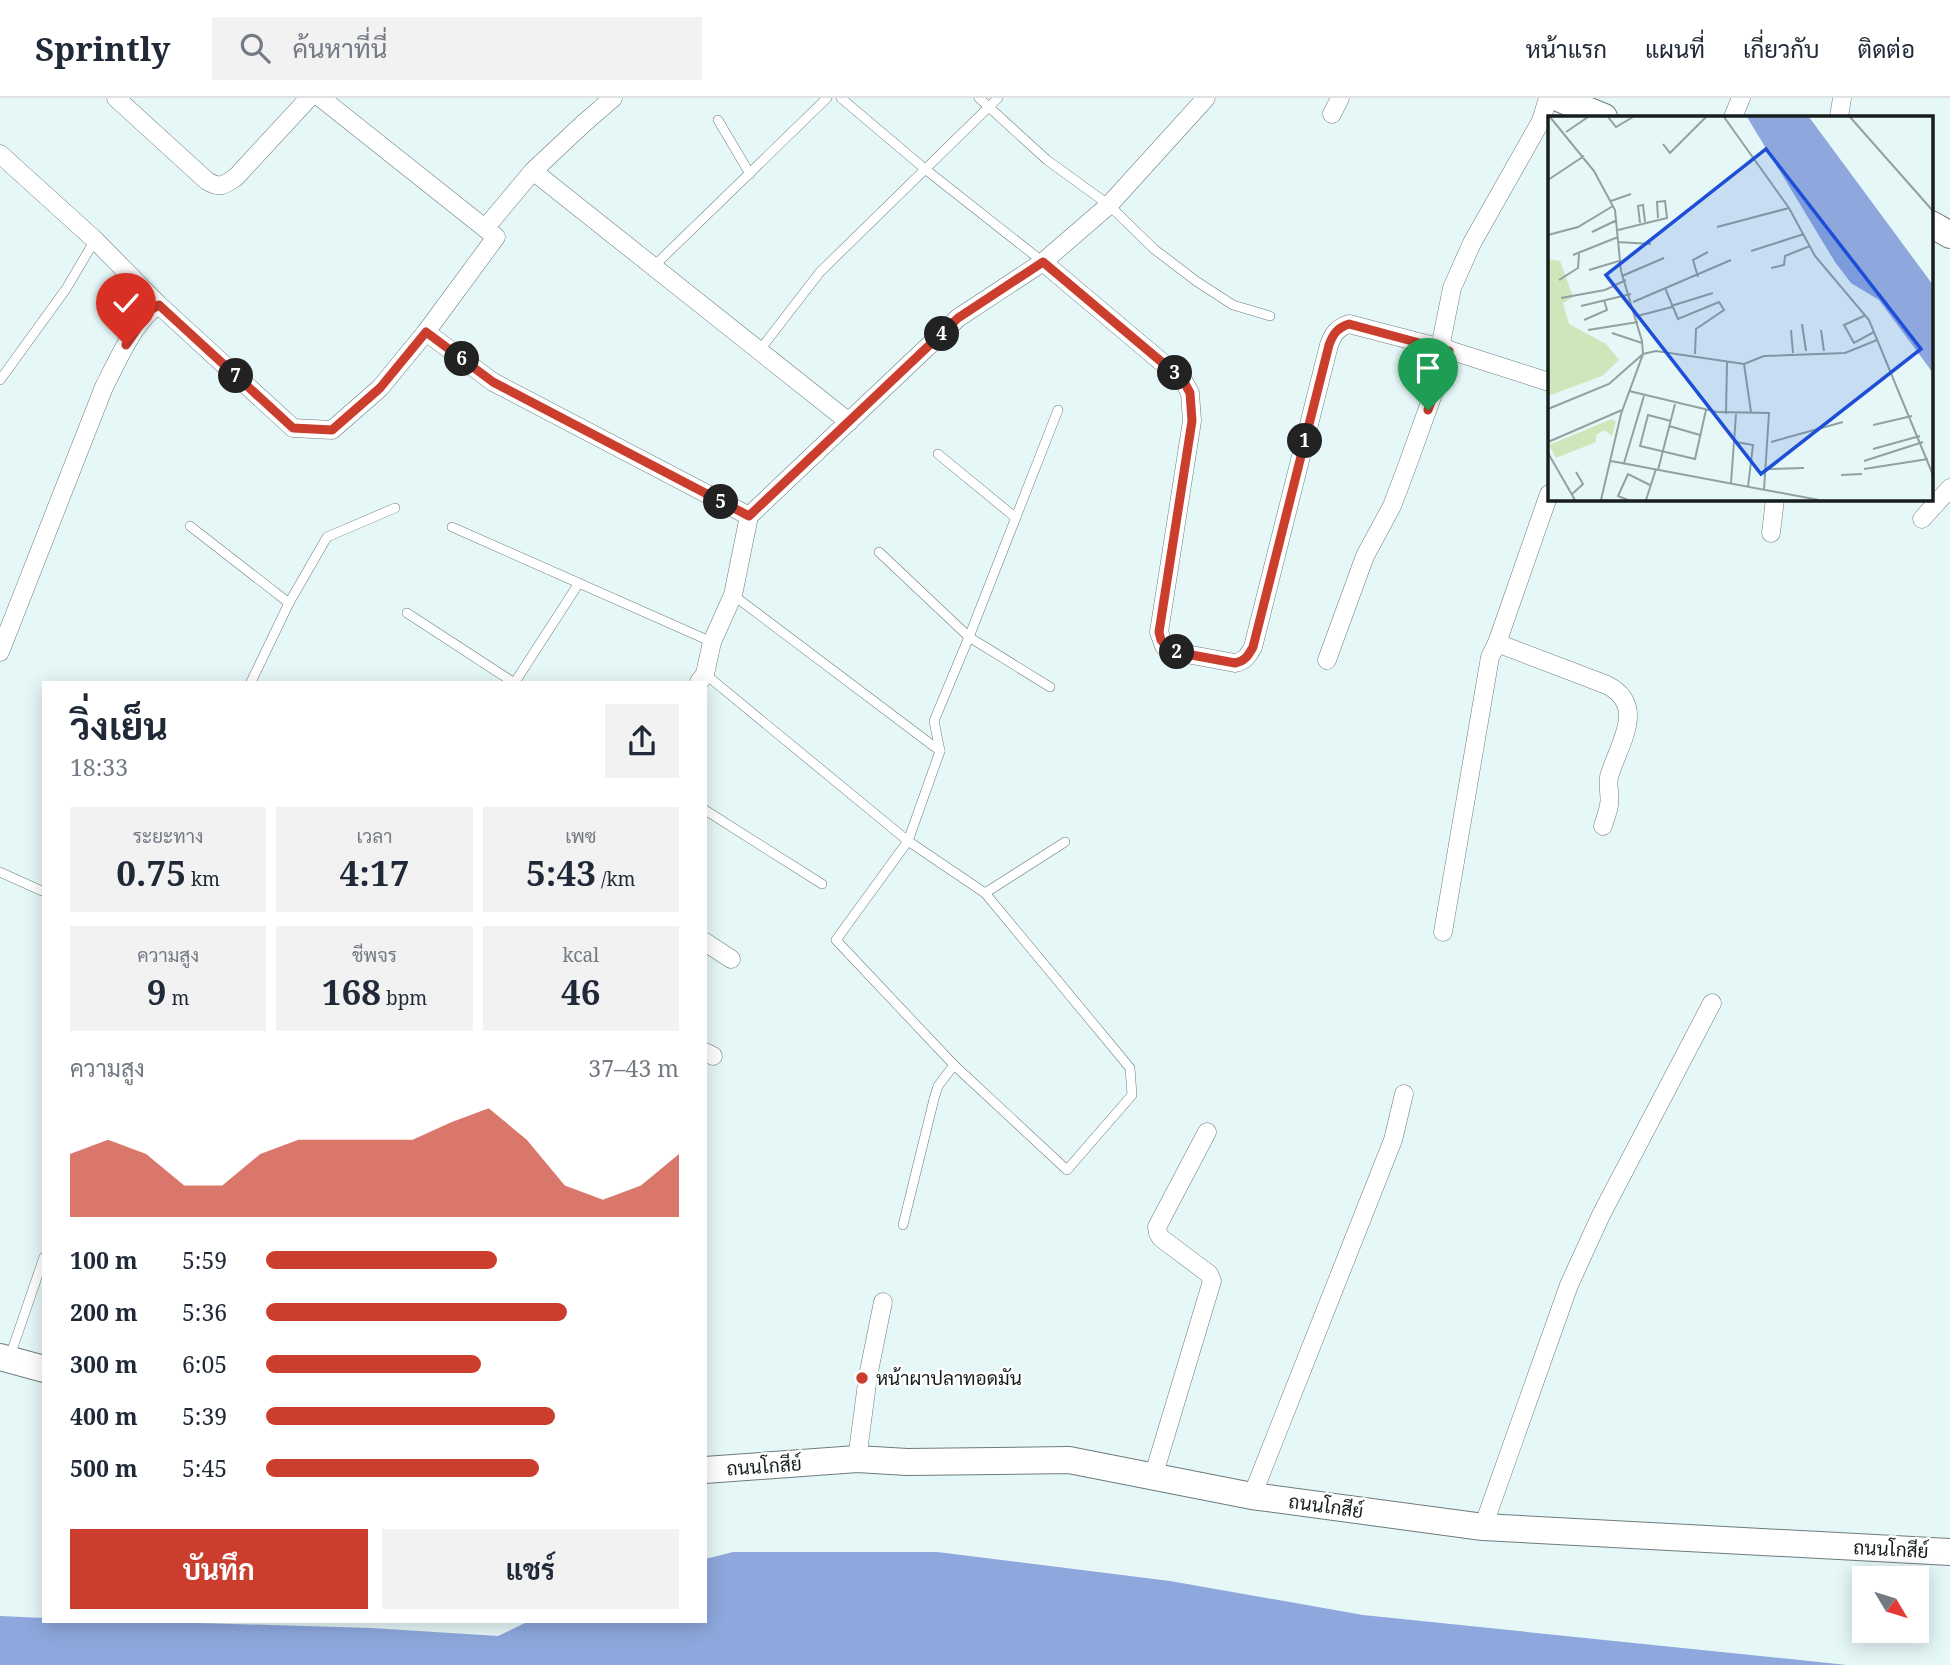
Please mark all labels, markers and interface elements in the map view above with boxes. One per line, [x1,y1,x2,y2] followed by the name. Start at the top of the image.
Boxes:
[212,17,702,80] search box
[35,26,170,71] text: Sprintly
[236,29,274,67] icon: search
[292,30,387,66] text: ค้นหาที่นี่
[1526,32,1607,65] text: หน้าแรก
[1645,32,1705,65] text: แผนที่
[1743,32,1820,65] text: เกี่ยวกับ
[1858,32,1915,65] text: ติดต่อ
[1548,116,1932,500] inset map
[96,273,156,345] pin
[107,284,145,322] icon: check
[925,316,960,352] pin: 4
[936,320,947,346] text: 4
[1398,338,1458,410] pin
[444,342,480,376] pin: 6
[456,345,467,371] text: 6
[1409,349,1447,387] icon: arrive
[1158,356,1192,390] pin: 3
[218,358,254,394] pin: 7
[1169,359,1180,385] text: 3
[230,362,241,388] text: 7
[1288,424,1322,458] pin: 1
[1299,427,1310,453] text: 1
[704,484,738,520] pin: 5
[715,488,726,514] text: 5
[1160,634,1194,670] pin: 2
[1171,638,1182,664] text: 2
[70,699,168,751] text: วิ่งเย็น
[605,704,679,778] button: share
[70,751,128,783] text: 18:33
[133,823,204,849] text: ระยะทาง
[357,823,392,849] text: เวลา
[565,823,596,849] text: เพซ
[116,849,186,896] text: 0.75
[340,849,409,896] text: 4:17
[526,849,596,896] text: 5:43
[186,866,220,892] text: km
[596,866,636,892] text: /km
[137,942,199,968] text: ความสูง
[352,942,397,968] text: ชีพจร
[562,942,599,968] text: kcal
[147,968,167,1015] text: 9
[322,968,381,1015] text: 168
[561,968,601,1015] text: 46
[167,985,190,1011] text: m
[381,985,427,1011] text: bpm
[70,1052,145,1084] text: ความสูง
[588,1052,679,1084] text: 37–43 m
[70,1244,138,1276] text: 100 m
[182,1244,227,1276] text: 5:59
[70,1296,138,1328] text: 200 m
[182,1296,227,1328] text: 5:36
[70,1348,138,1380] text: 300 m
[182,1348,227,1380] text: 6:05
[876,1365,1022,1391] place label: หน้าผาปลาทอดมัน
[854,1370,870,1386] marker: หน้าผาปลาทอดมัน
[70,1400,138,1432] text: 400 m
[182,1400,227,1432] text: 5:39
[726,1450,802,1482] street label: ถนนโกสีย์
[70,1452,138,1484] text: 500 m
[182,1452,227,1484] text: 5:45
[1287,1488,1365,1524] street label: ถนนโกสีย์
[70,1529,368,1609] button: บันทึก
[382,1529,679,1609] button: แชร์
[1853,1534,1929,1564] street label: ถนนโกสีย์
[1852,1566,1928,1643] north arrow
[1852,1566,1929,1643] map controls

